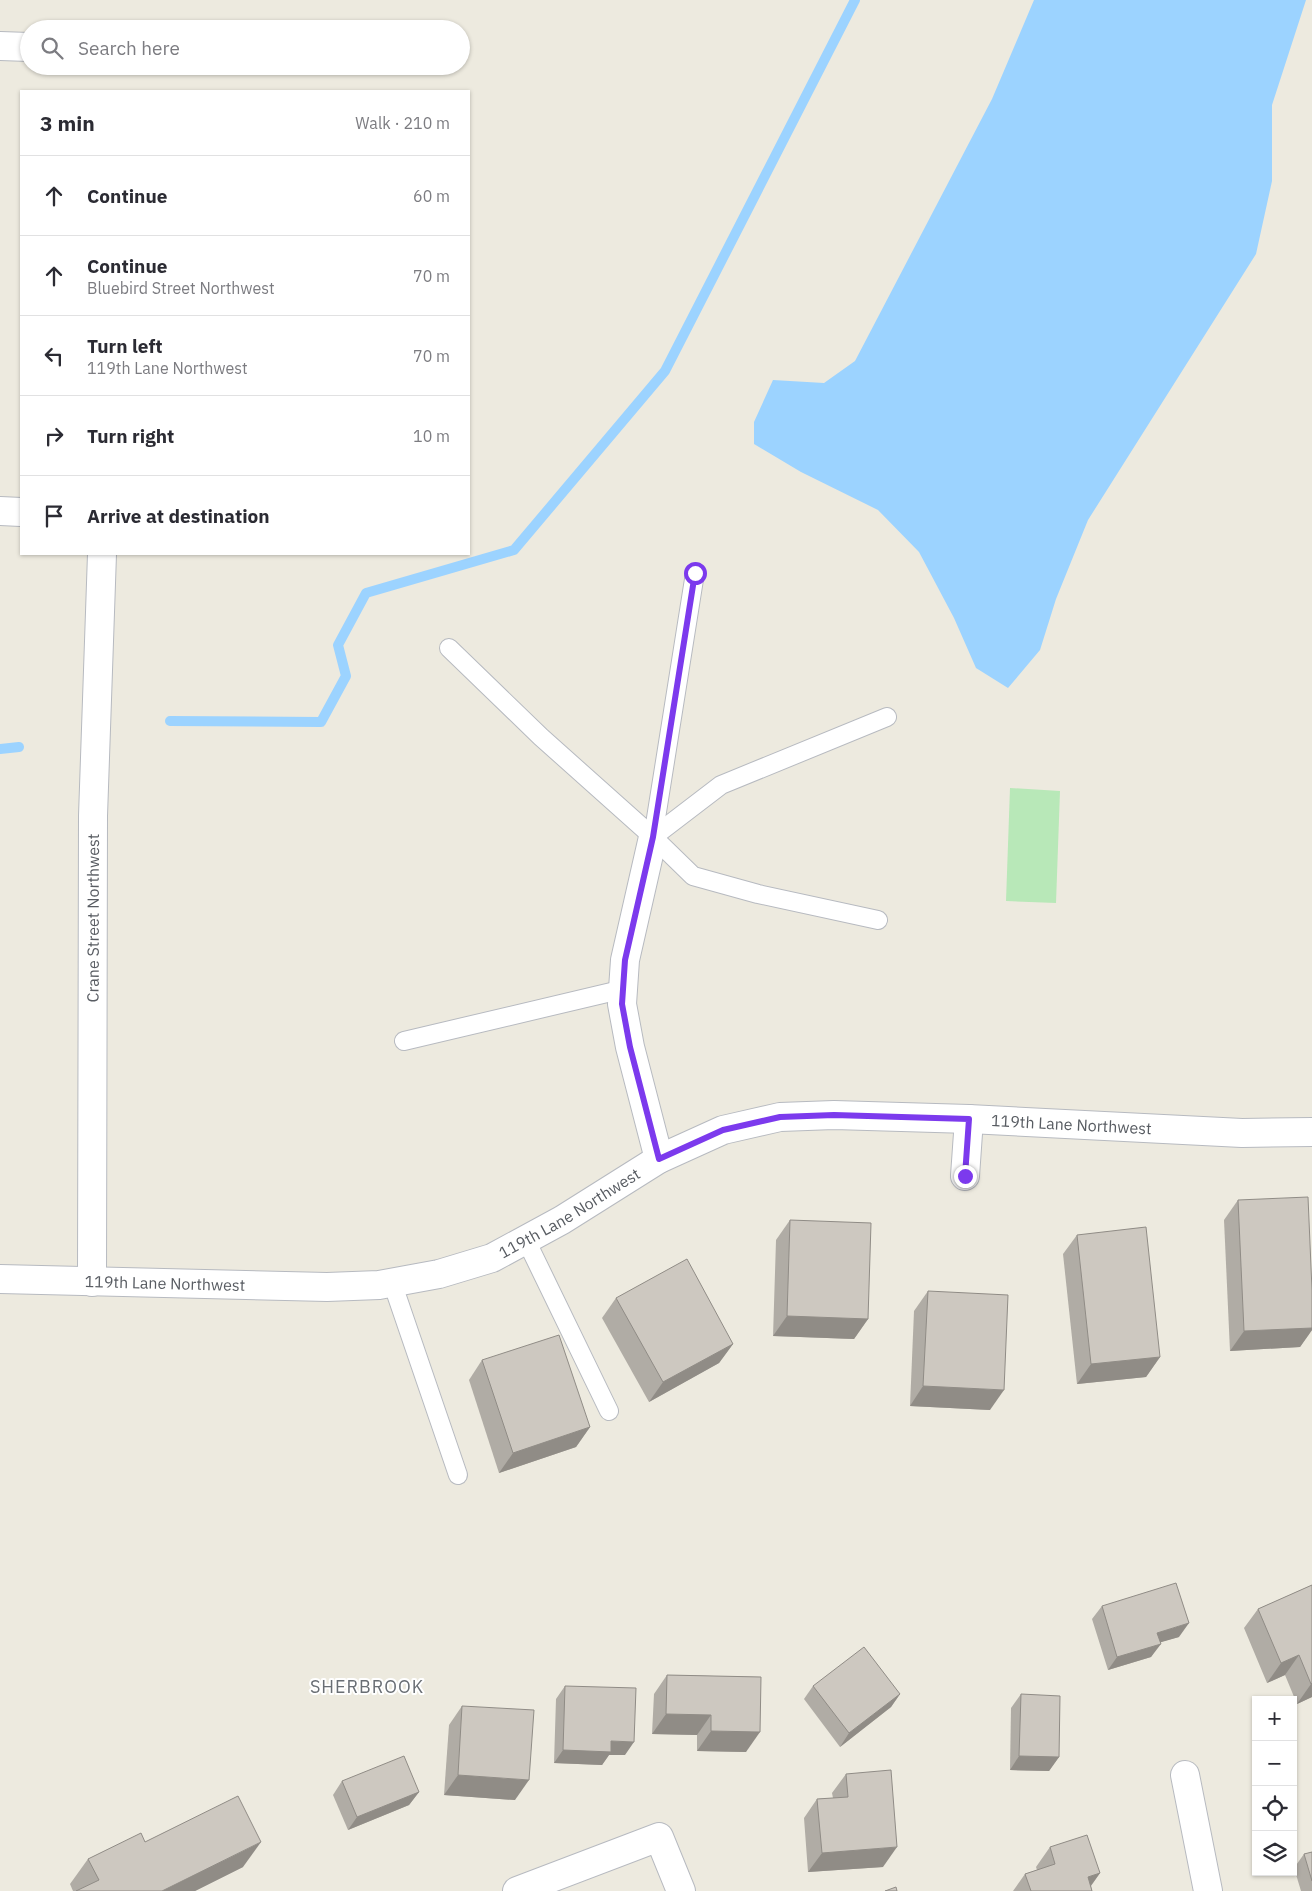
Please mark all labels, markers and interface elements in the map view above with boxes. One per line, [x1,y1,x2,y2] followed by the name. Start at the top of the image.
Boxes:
[20,20,470,75] search box
[38,34,66,62] icon: search
[78,36,180,60] text: Search here
[40,109,95,137] text: 3 min
[355,113,450,133] text: Walk · 210 m
[40,182,68,210] icon: ahead
[87,184,167,208] text: Continue
[413,186,450,206] text: 60 m
[87,254,167,278] text: Continue
[40,262,68,290] icon: ahead
[413,266,450,286] text: 70 m
[87,278,275,298] text: Bluebird Street Northwest
[87,334,163,358] text: Turn left
[40,342,68,370] icon: left
[413,346,450,366] text: 70 m
[87,358,248,378] text: 119th Lane Northwest
[40,422,68,450] icon: right
[87,424,174,448] text: Turn right
[413,426,450,446] text: 10 m
[40,502,68,530] icon: arrive
[87,504,270,528] text: Arrive at destination
[684,562,707,585] route start
[83,834,103,1002] street label: Crane Street Northwest
[991,1110,1152,1138] street label: 119th Lane Northwest
[495,1164,644,1262] street label: 119th Lane Northwest
[954,1165,977,1188] route end
[84,1271,246,1295] street label: 119th Lane Northwest
[310,1675,424,1698] district label: SHERBROOK
[1252,1696,1297,1876] map controls
[1252,1696,1297,1741] button: +
[1252,1741,1297,1786] button: −
[1252,1786,1297,1831] button: locate
[1252,1831,1297,1876] button: layers

